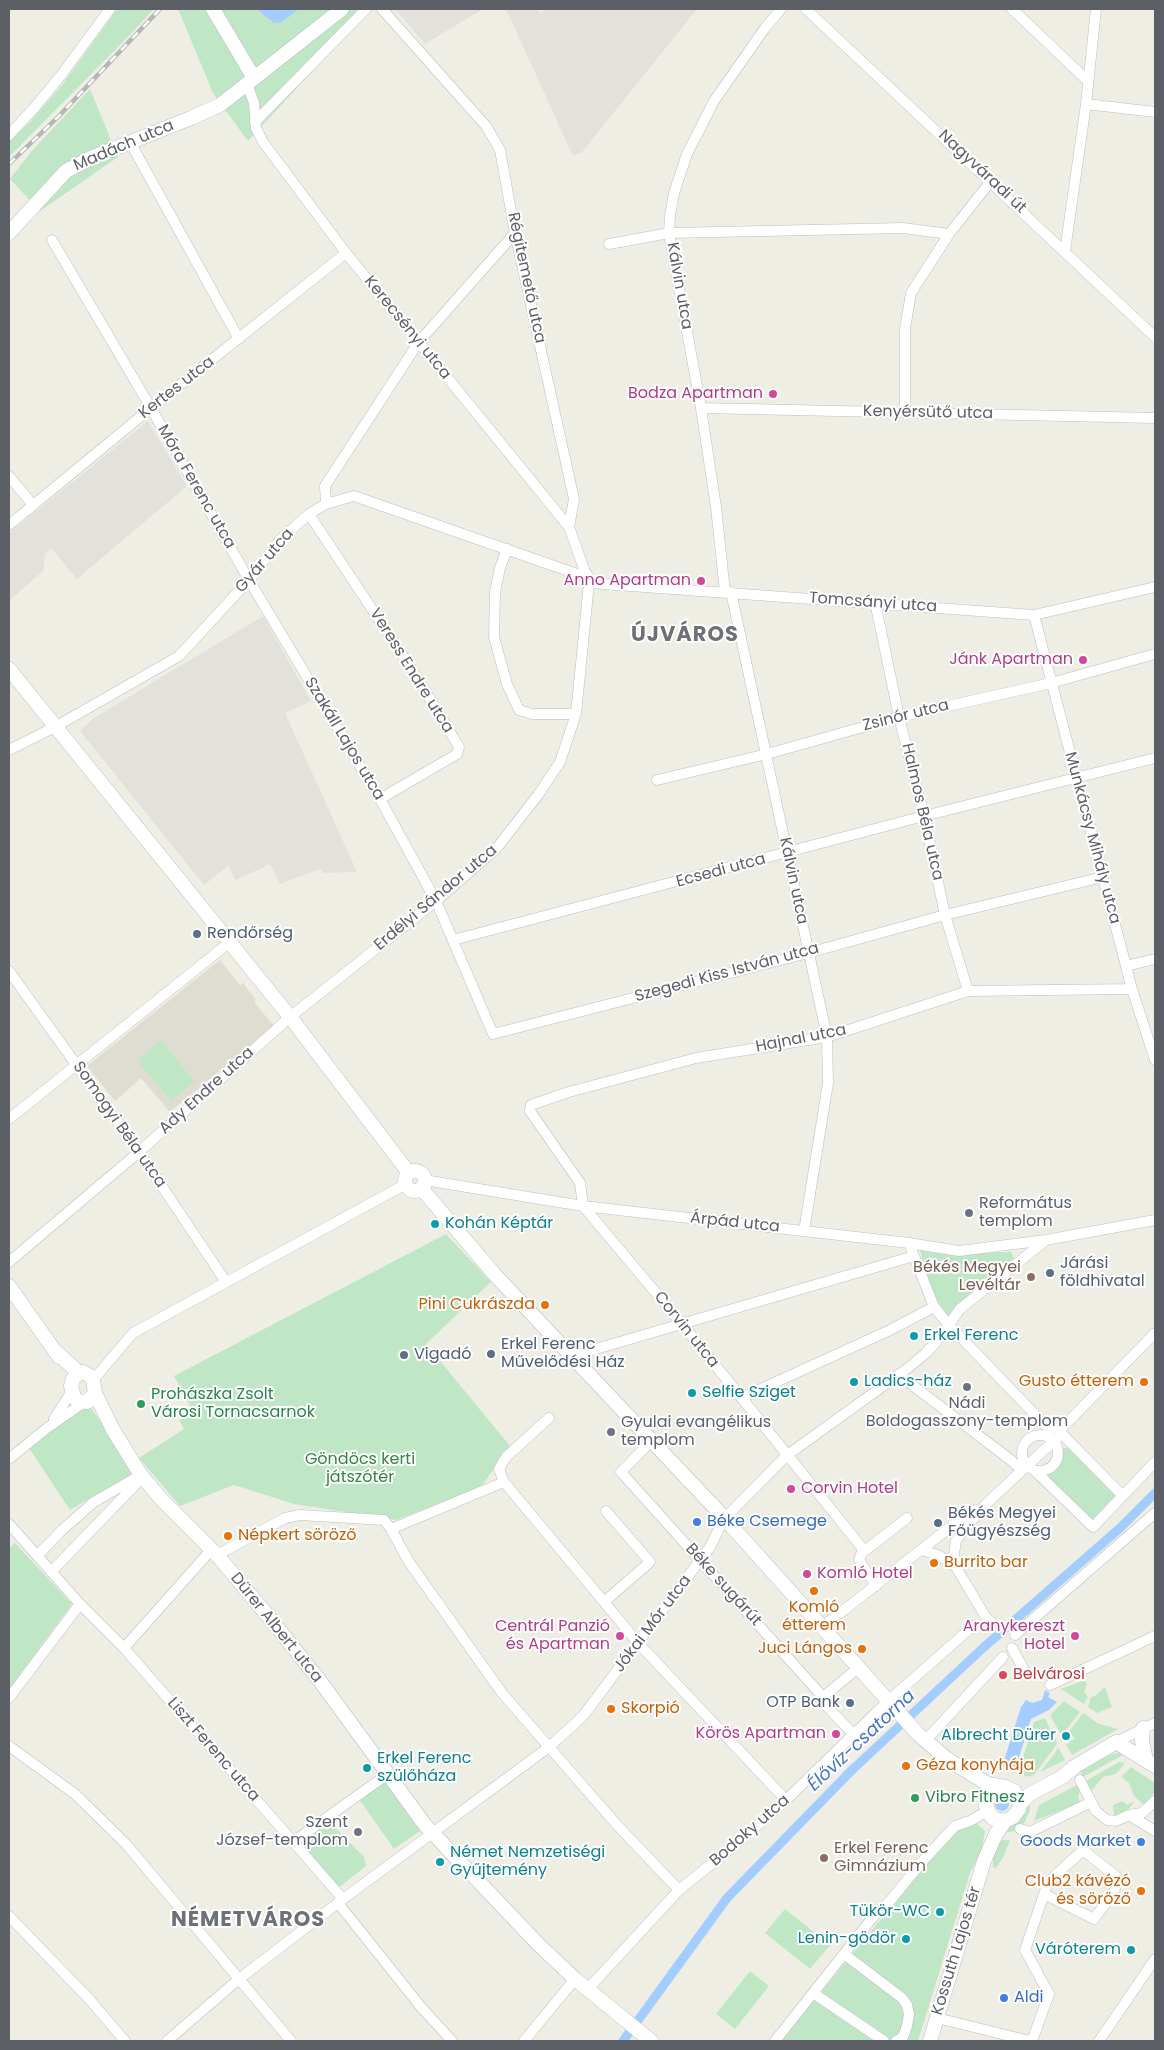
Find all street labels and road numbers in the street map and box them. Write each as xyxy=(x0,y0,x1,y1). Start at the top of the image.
street label: Madách utca xyxy=(71,116,177,176)
street label: Nagyváradi út xyxy=(934,126,1030,218)
street label: Régitemető utca xyxy=(503,211,549,345)
street label: Kálvin utca xyxy=(662,241,696,331)
street label: Kerecsényi utca xyxy=(359,272,455,384)
street label: Kertes utca xyxy=(135,353,219,423)
street label: Kenyérsütő utca xyxy=(863,402,993,424)
street label: Móra Ferenc utca xyxy=(153,422,239,552)
street label: Gyár utca xyxy=(232,525,298,597)
street label: Tomcsányi utca xyxy=(808,589,938,617)
street label: Veress Endre utca xyxy=(365,605,457,737)
street label: Szakáll Lajos utca xyxy=(300,674,388,804)
street label: Zsinór utca xyxy=(861,696,951,736)
street label: Halmos Béla utca xyxy=(897,741,947,883)
street label: Munkácsy Mihály utca xyxy=(1060,750,1124,926)
street label: Kálvin utca xyxy=(774,836,812,926)
street label: Erdélyi Sándor utca xyxy=(371,841,501,955)
street label: Ecsedi utca xyxy=(674,850,768,892)
street label: Szegedi Kiss István utca xyxy=(633,939,821,1007)
street label: Hajnal utca xyxy=(754,1021,848,1057)
street label: Ady Endre utca xyxy=(156,1043,258,1139)
street label: Somogyi Béla utca xyxy=(68,1058,170,1192)
street label: Árpád utca xyxy=(689,1209,781,1237)
street label: Corvin utca xyxy=(649,1288,723,1372)
street label: Béke sugárút xyxy=(681,1540,765,1630)
street label: Dürer Albert utca xyxy=(226,1569,326,1687)
street label: Jókai Mór utca xyxy=(610,1572,696,1676)
street label: Liszt Ferenc utca xyxy=(163,1694,263,1806)
street label: Bodoky utca xyxy=(706,1791,794,1871)
street label: Kossuth Lajos tér xyxy=(928,1884,986,2018)

